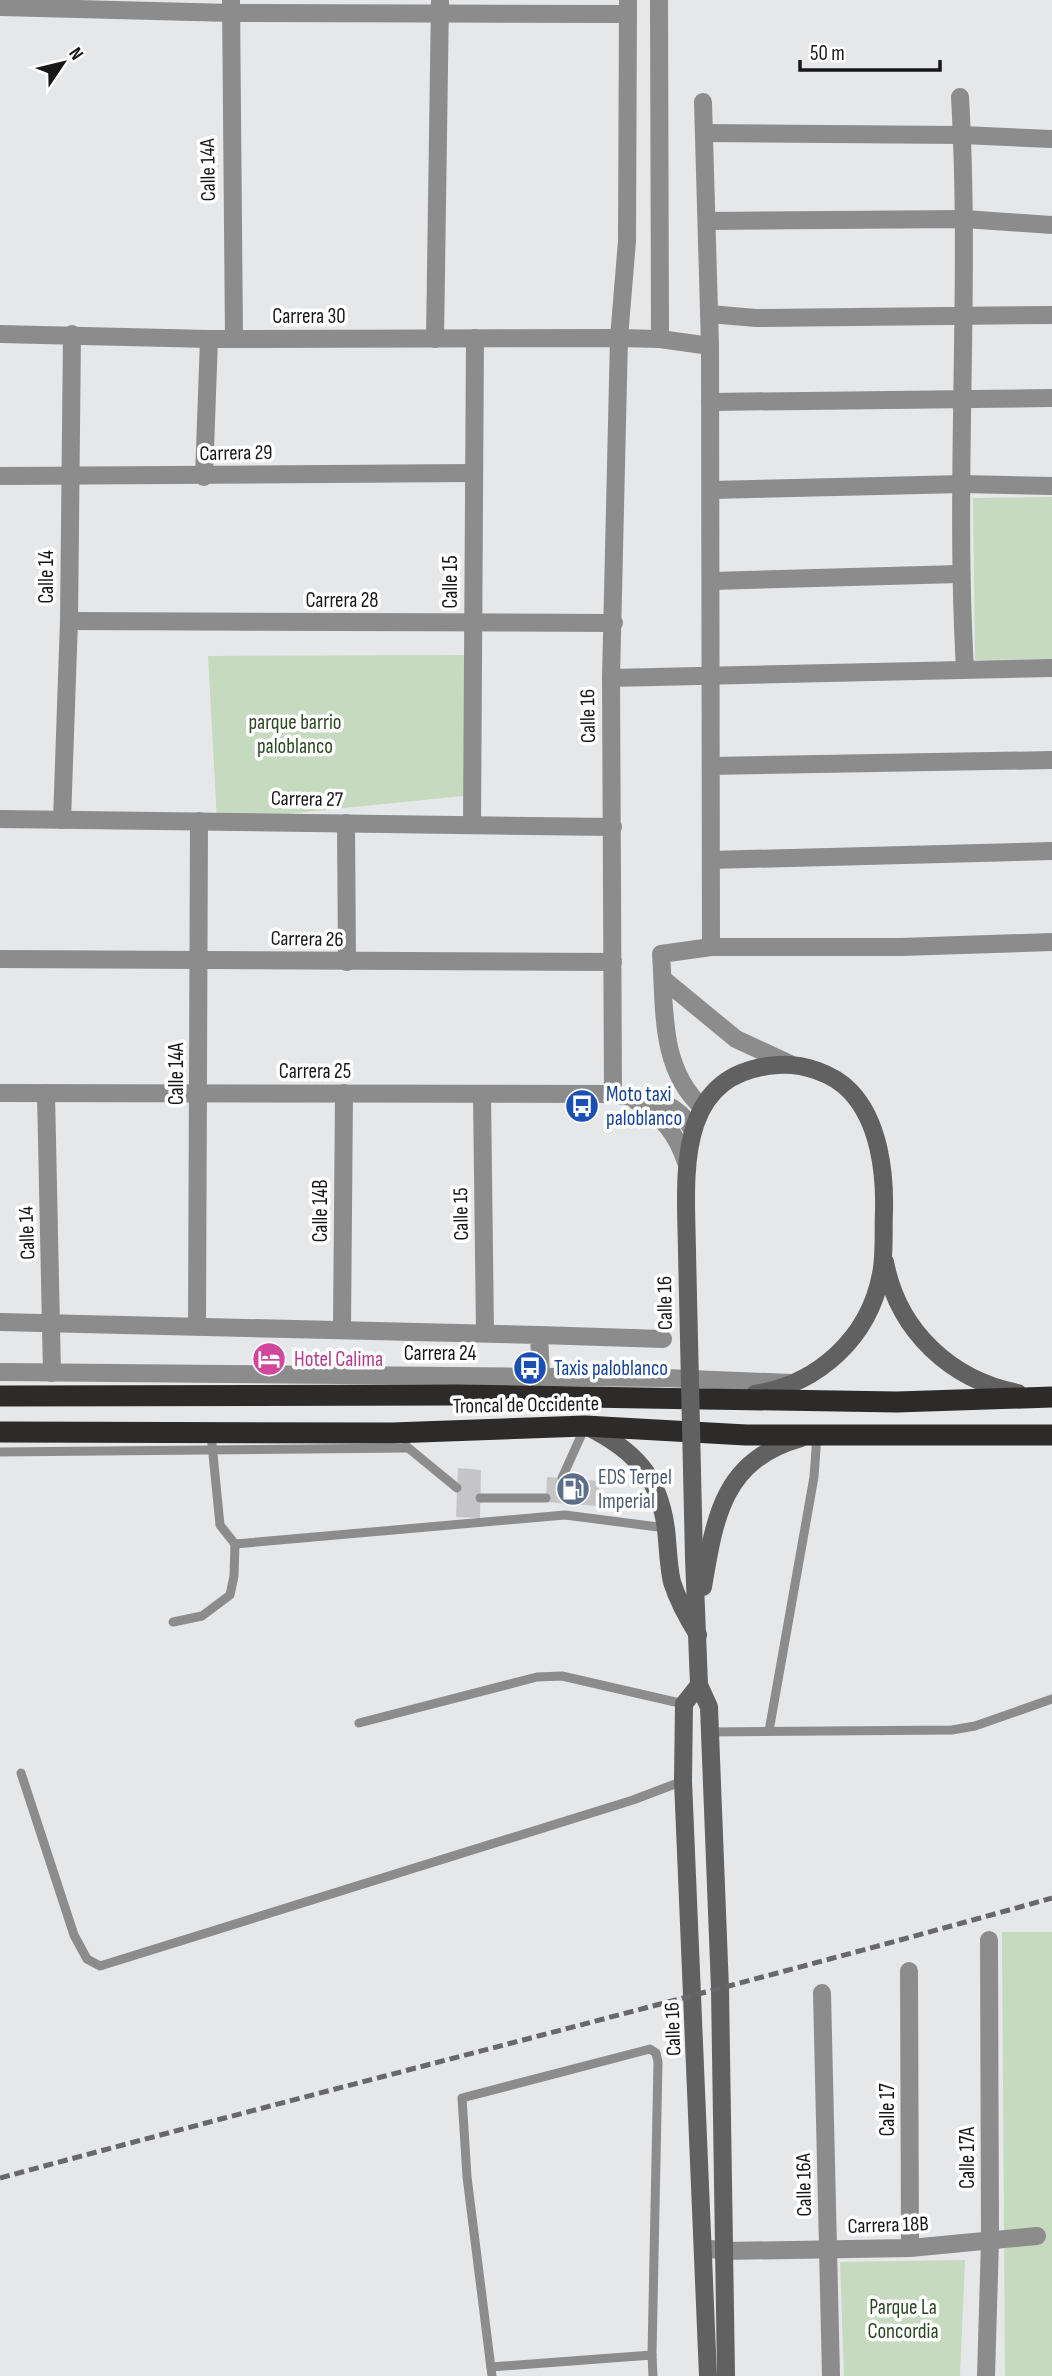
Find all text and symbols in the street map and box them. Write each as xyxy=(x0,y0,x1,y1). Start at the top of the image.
north arrow xyxy=(28,28,98,98)
scale bar xyxy=(800,28,940,72)
text: 50 m xyxy=(810,41,845,66)
text: N xyxy=(63,43,88,65)
street label: Calle 14A xyxy=(195,137,221,202)
street label: Carrera 30 xyxy=(272,304,346,329)
street label: Carrera 29 xyxy=(199,440,273,466)
street label: Calle 14 xyxy=(34,550,59,604)
street label: Calle 15 xyxy=(438,555,463,609)
street label: Carrera 28 xyxy=(305,588,379,613)
street label: Calle 16 xyxy=(575,689,601,743)
park label: parque barrio paloblanco xyxy=(248,710,342,759)
street label: Carrera 27 xyxy=(271,786,344,812)
street label: Carrera 26 xyxy=(270,926,344,952)
street label: Calle 14A xyxy=(164,1042,189,1105)
street label: Carrera 25 xyxy=(279,1059,351,1084)
place label: Moto taxi paloblanco xyxy=(606,1082,682,1131)
bus stop icon: Moto taxi paloblanco xyxy=(563,1087,601,1125)
street label: Calle 14B xyxy=(308,1180,333,1242)
street label: Calle 15 xyxy=(448,1187,474,1241)
street label: Calle 14 xyxy=(14,1206,40,1260)
street label: Calle 16 xyxy=(652,1276,678,1330)
hotel icon: Hotel Calima xyxy=(250,1340,288,1378)
street label: Carrera 24 xyxy=(404,1341,476,1366)
place label: Hotel Calima xyxy=(294,1347,383,1372)
bus stop icon: Taxis paloblanco xyxy=(511,1349,549,1387)
place label: Taxis paloblanco xyxy=(554,1356,668,1381)
street label: Troncal de Occidente xyxy=(453,1391,599,1419)
place label: EDS Terpel Imperial xyxy=(598,1465,672,1514)
fuel station icon: EDS Terpel Imperial xyxy=(554,1470,592,1508)
street label: Calle 16 xyxy=(660,2002,686,2056)
street label: Calle 17 xyxy=(875,2083,900,2137)
street label: Calle 17A xyxy=(955,2126,980,2189)
street label: Calle 16A xyxy=(791,2152,817,2217)
street label: Carrera 18B xyxy=(847,2211,929,2239)
park label: Parque La Concordia xyxy=(867,2295,939,2344)

